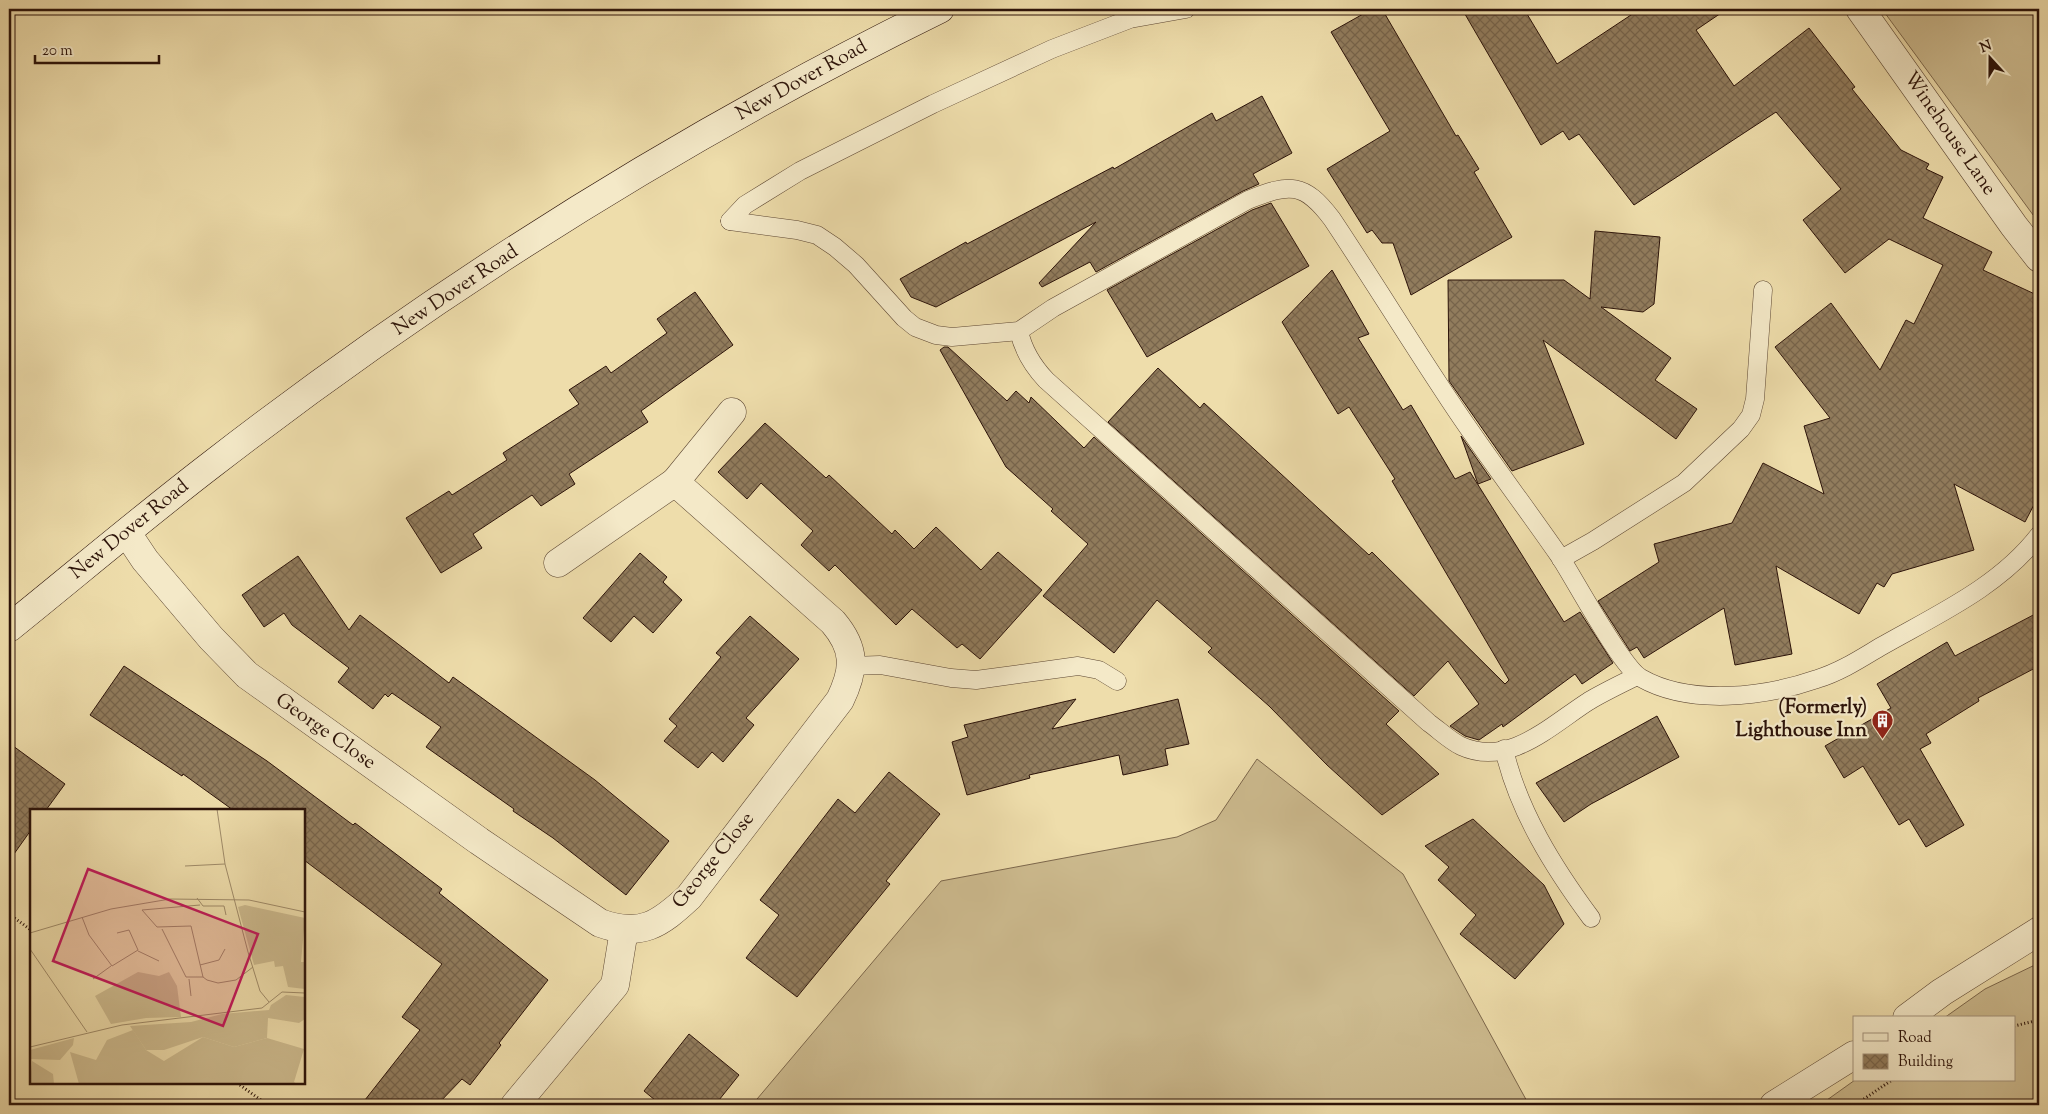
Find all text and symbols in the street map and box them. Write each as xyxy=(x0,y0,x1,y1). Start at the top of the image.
scale bar xyxy=(35,32,159,64)
north arrow xyxy=(1966,32,2016,82)
street label: New Dover Road xyxy=(731,33,873,129)
text: N xyxy=(1977,36,1995,59)
text: 20 m xyxy=(42,41,73,62)
street label: Winehouse Lane xyxy=(1895,66,2003,202)
street label: New Dover Road xyxy=(387,238,525,344)
street label: New Dover Road xyxy=(64,473,196,587)
street label: George Close xyxy=(269,687,381,777)
place label: (Formerly) Lighthouse Inn xyxy=(1736,694,1867,746)
building icon: (Formerly) Lighthouse Inn xyxy=(1871,708,1895,739)
street label: George Close xyxy=(666,806,762,916)
inset map xyxy=(30,809,305,1084)
legend xyxy=(1853,1016,2016,1082)
text: Road xyxy=(1898,1028,1932,1049)
text: Building xyxy=(1898,1052,1953,1073)

